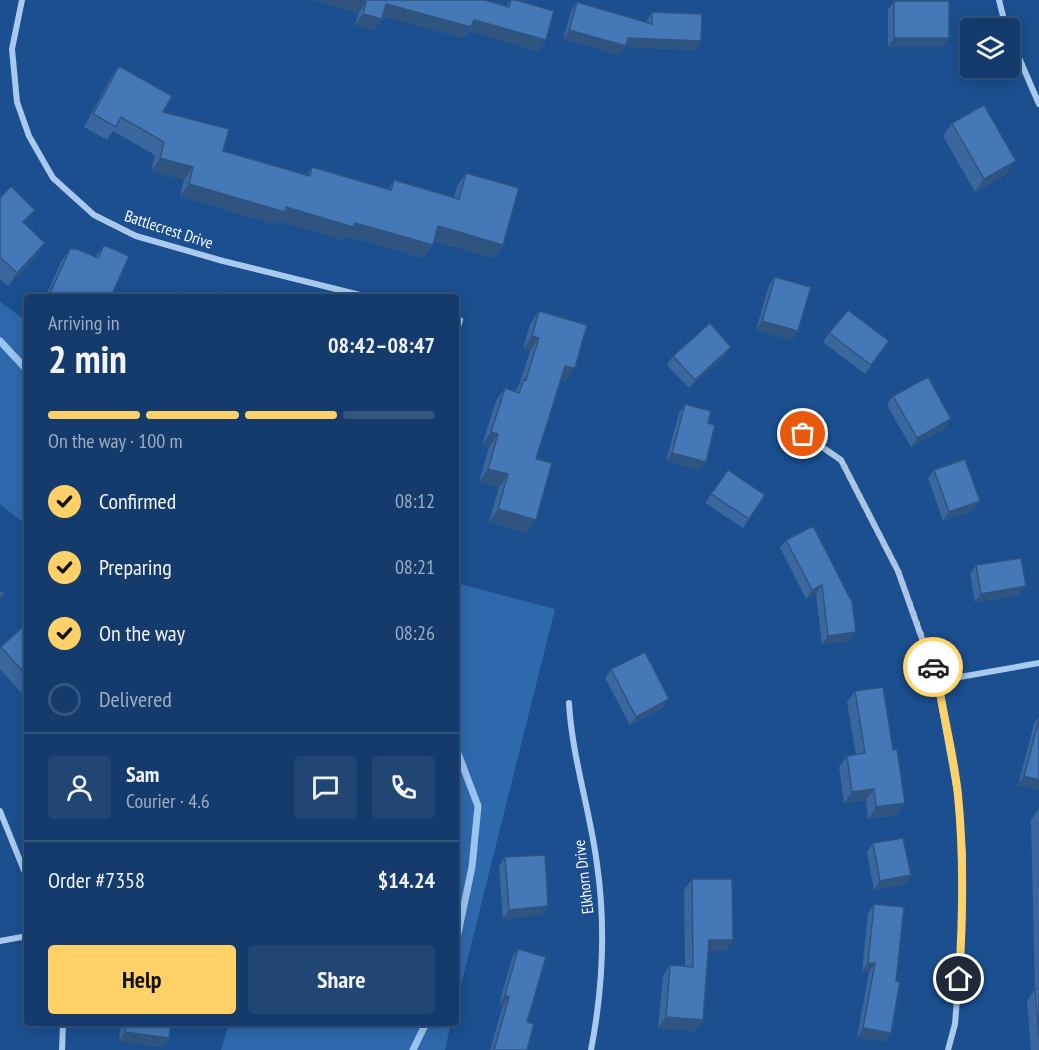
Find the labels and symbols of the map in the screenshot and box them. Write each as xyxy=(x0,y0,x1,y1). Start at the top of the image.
street label: Battlecrest Drive xyxy=(122,205,216,253)
pin xyxy=(777,408,828,459)
courier xyxy=(903,637,963,697)
street label: Elkhorn Drive xyxy=(569,839,597,915)
pin xyxy=(933,953,984,1004)

